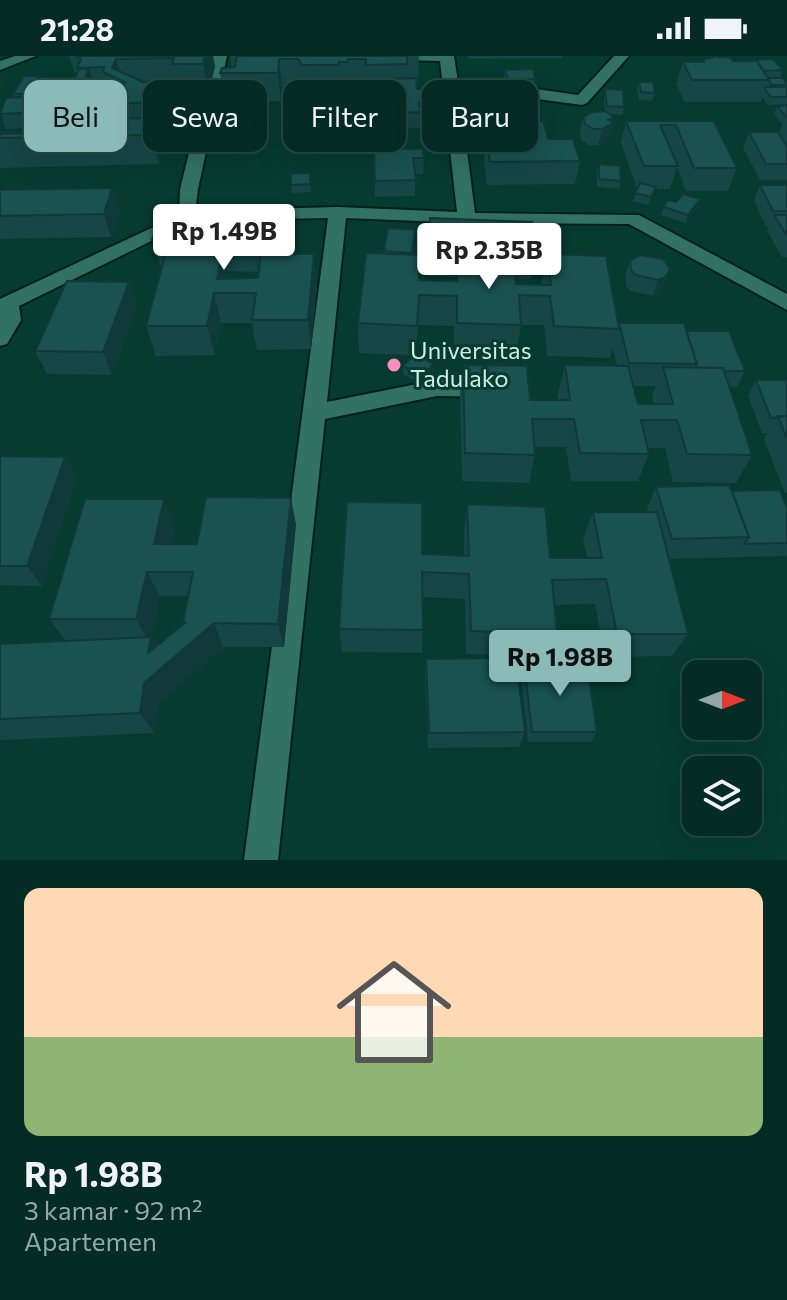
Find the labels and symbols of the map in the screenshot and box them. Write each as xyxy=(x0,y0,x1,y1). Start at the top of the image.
pin: Rp 1.49B xyxy=(141,204,307,272)
pin: Rp 2.35B xyxy=(406,223,572,291)
place label: Universitas Tadulako xyxy=(410,335,532,392)
marker: Universitas Tadulako xyxy=(385,356,403,374)
pin: Rp 1.98B xyxy=(477,630,643,698)
north arrow xyxy=(682,660,762,740)

